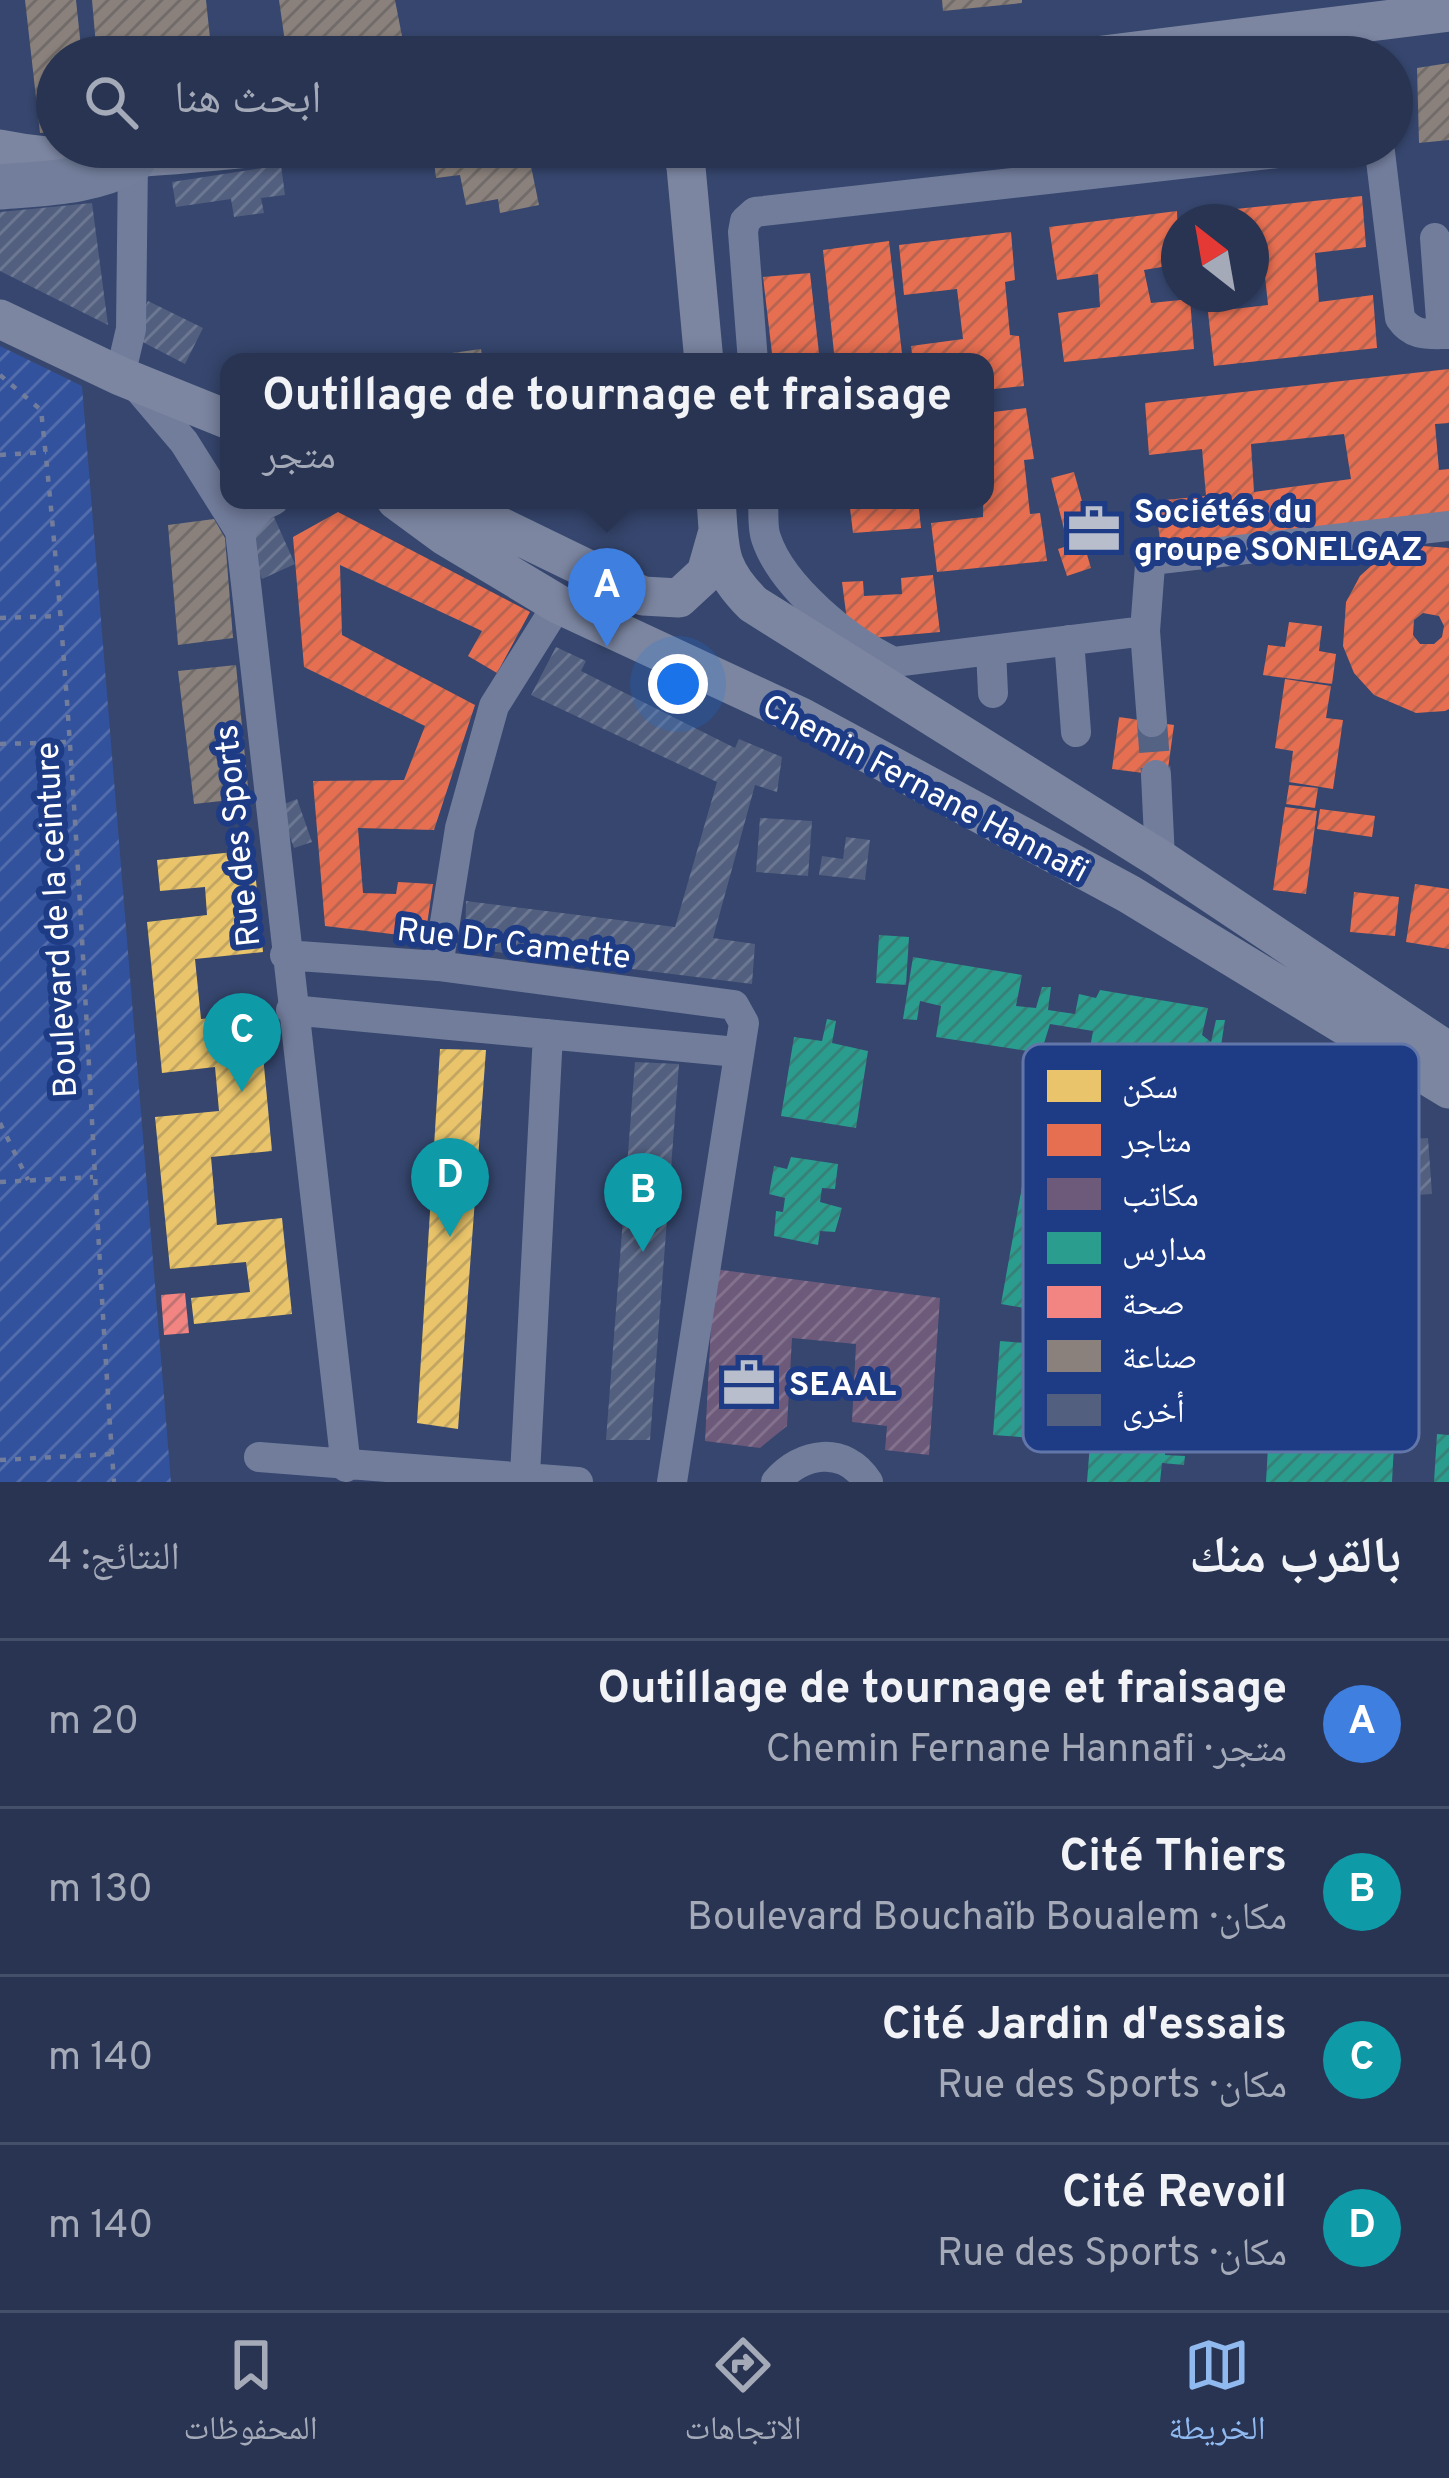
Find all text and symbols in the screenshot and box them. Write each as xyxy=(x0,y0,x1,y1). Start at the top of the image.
search box xyxy=(36,36,1413,168)
icon: search xyxy=(78,69,144,135)
text: ابحث هنا xyxy=(174,72,322,129)
north arrow xyxy=(1161,204,1269,312)
popup xyxy=(220,353,994,509)
text: Outillage de tournage et fraisage xyxy=(262,369,952,426)
text: متجر xyxy=(262,434,336,483)
place label: Sociétés du groupe SONELGAZ xyxy=(1134,493,1422,573)
office icon: Sociétés du groupe SONELGAZ xyxy=(1065,500,1123,558)
pin: A xyxy=(568,548,646,647)
your location xyxy=(648,654,708,714)
street label: Chemin Fernane Hannafi xyxy=(754,687,1094,894)
street label: Rue des Sports xyxy=(207,723,273,949)
street label: Boulevard de la ceinture xyxy=(29,741,89,1099)
street label: Rue Dr Camette xyxy=(394,911,633,981)
pin: C xyxy=(203,993,281,1092)
legend xyxy=(1023,1044,1419,1452)
text: سكن xyxy=(1122,1069,1178,1111)
text: متاجر xyxy=(1121,1123,1192,1165)
pin: D xyxy=(411,1138,489,1237)
pin: B xyxy=(604,1153,682,1252)
text: مكاتب xyxy=(1122,1177,1199,1219)
text: مدارس xyxy=(1122,1231,1207,1273)
text: صحة xyxy=(1122,1285,1185,1327)
text: صناعة xyxy=(1122,1339,1198,1381)
office icon: SEAAL xyxy=(720,1354,778,1412)
place label: SEAAL xyxy=(789,1366,897,1408)
text: أخرى xyxy=(1122,1391,1185,1435)
text: بالقرب منك xyxy=(1189,1527,1401,1592)
text: النتائج: 4 xyxy=(48,1535,180,1584)
text: Outillage de tournage et fraisage xyxy=(597,1662,1287,1719)
text: 20 m xyxy=(48,1699,139,1748)
text: A xyxy=(1348,1699,1376,1748)
text: متجر · Chemin Fernane Hannafi xyxy=(766,1727,1287,1776)
text: Cité Thiers xyxy=(1060,1830,1287,1887)
text: 130 m xyxy=(48,1867,153,1916)
text: B xyxy=(1349,1867,1375,1916)
text: مكان · Boulevard Bouchaïb Boualem xyxy=(687,1895,1287,1944)
text: Cité Jardin d'essais xyxy=(882,1998,1287,2055)
text: 140 m xyxy=(48,2035,153,2084)
text: C xyxy=(1350,2035,1374,2084)
text: مكان · Rue des Sports xyxy=(937,2063,1287,2112)
text: Cité Revoil xyxy=(1062,2166,1287,2223)
text: 140 m xyxy=(48,2203,153,2252)
text: D xyxy=(1348,2203,1376,2252)
text: مكان · Rue des Sports xyxy=(937,2231,1287,2280)
tab: المحفوظات xyxy=(183,2332,318,2460)
tab: الاتجاهات xyxy=(684,2332,802,2460)
tab: الخريطة xyxy=(1168,2332,1266,2460)

